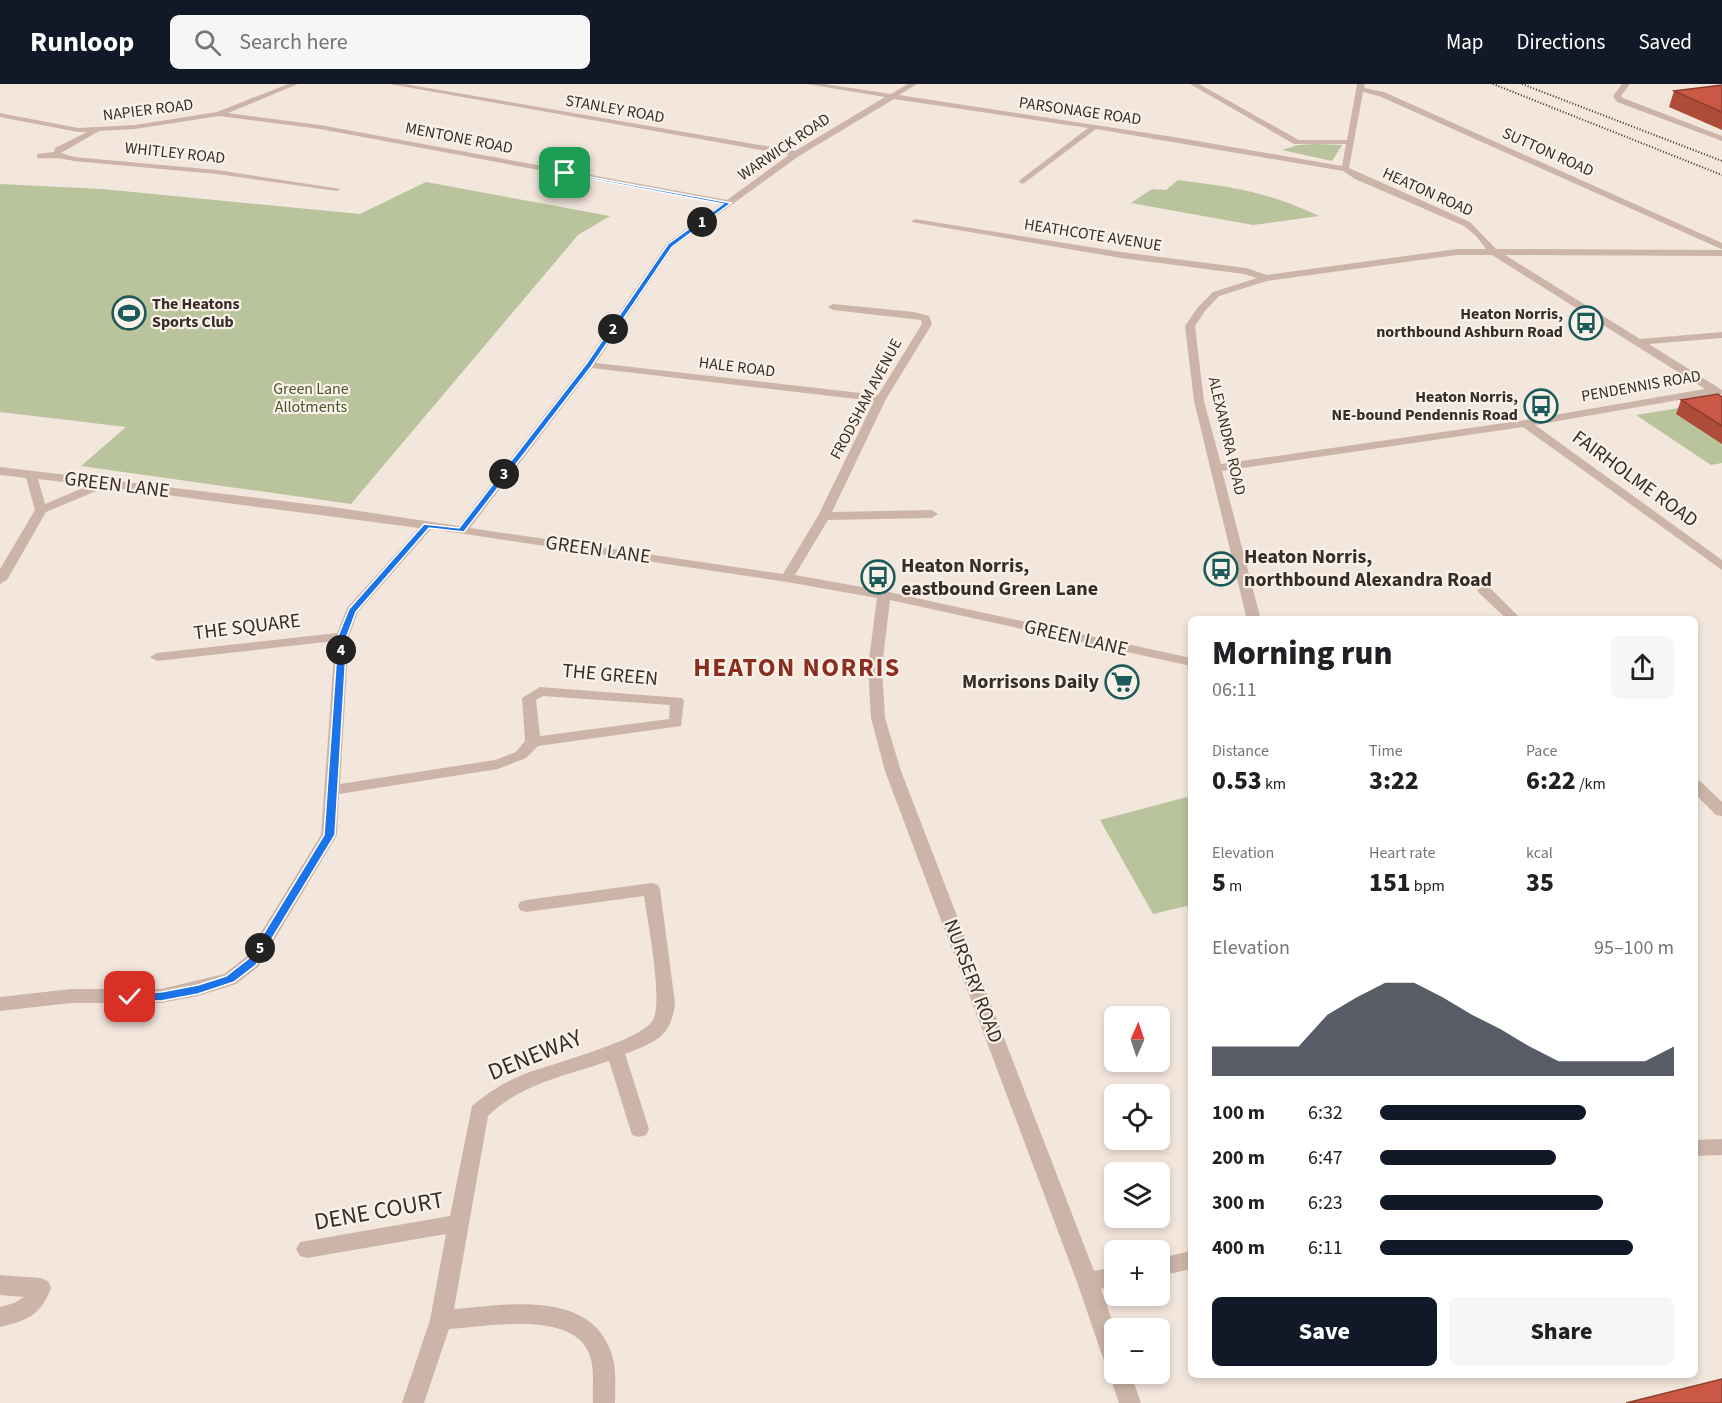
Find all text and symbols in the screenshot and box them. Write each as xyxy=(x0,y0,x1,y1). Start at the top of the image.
search box xyxy=(170,15,590,69)
text: Runloop xyxy=(30,22,134,62)
icon: search xyxy=(191,26,224,59)
text: Search here xyxy=(239,26,348,58)
text: Map xyxy=(1446,27,1484,57)
text: Directions xyxy=(1517,27,1605,57)
text: Saved xyxy=(1638,27,1692,57)
street label: STANLEY ROAD xyxy=(564,89,666,129)
street label: PARSONAGE ROAD xyxy=(1017,92,1143,131)
street label: NAPIER ROAD xyxy=(101,94,195,126)
street label: WARWICK ROAD xyxy=(734,108,835,186)
street label: MENTONE ROAD xyxy=(403,117,515,159)
street label: SUTTON ROAD xyxy=(1499,122,1597,182)
street label: WHITLEY ROAD xyxy=(124,137,226,169)
pin xyxy=(539,147,590,198)
icon: arrive xyxy=(548,156,581,189)
street label: HEATON ROAD xyxy=(1379,162,1477,222)
pin: 1 xyxy=(687,207,717,237)
text: 1 xyxy=(698,211,706,233)
street label: HEATHCOTE AVENUE xyxy=(1023,213,1163,257)
place label: The Heatons Sports Club xyxy=(152,293,240,333)
sports icon: The Heatons Sports Club xyxy=(111,295,147,331)
place label: Heaton Norris, northbound Ashburn Road xyxy=(1376,303,1563,343)
bus stop icon: Heaton Norris, northbound Ashburn Road xyxy=(1568,305,1604,341)
pin: 2 xyxy=(598,314,628,344)
text: 2 xyxy=(609,318,617,340)
street label: FRODSHAM AVENUE xyxy=(825,335,907,463)
street label: HALE ROAD xyxy=(698,351,777,383)
street label: PENDENNIS ROAD xyxy=(1580,365,1703,407)
street label: ALEXANDRA ROAD xyxy=(1203,375,1251,498)
park label: Green Lane Allotments xyxy=(273,378,349,418)
place label: Heaton Norris, NE-bound Pendennis Road xyxy=(1332,386,1518,426)
bus stop icon: Heaton Norris, NE-bound Pendennis Road xyxy=(1523,388,1559,424)
street label: FAIRHOLME ROAD xyxy=(1566,424,1704,534)
pin: 3 xyxy=(489,459,519,489)
text: 3 xyxy=(500,463,508,485)
street label: GREEN LANE xyxy=(63,465,171,505)
street label: GREEN LANE xyxy=(544,529,652,571)
place label: Heaton Norris, northbound Alexandra Road xyxy=(1244,543,1492,594)
bus stop icon: Heaton Norris, northbound Alexandra Road xyxy=(1203,551,1239,587)
place label: Heaton Norris, eastbound Green Lane xyxy=(901,552,1098,603)
bus stop icon: Heaton Norris, eastbound Green Lane xyxy=(860,559,896,595)
street label: THE SQUARE xyxy=(192,607,302,647)
street label: GREEN LANE xyxy=(1021,612,1131,664)
text: Morning run xyxy=(1212,630,1392,677)
pin: 4 xyxy=(326,635,356,665)
button: share xyxy=(1611,636,1674,699)
text: 4 xyxy=(337,639,345,661)
district label: HEATON NORRIS xyxy=(693,649,901,686)
street label: THE GREEN xyxy=(561,657,659,693)
supermarket icon: Morrisons Daily xyxy=(1104,664,1140,700)
place label: Morrisons Daily xyxy=(962,668,1100,696)
text: 06:11 xyxy=(1212,676,1257,704)
text: Distance xyxy=(1212,740,1269,762)
text: Time xyxy=(1369,740,1403,762)
text: Pace xyxy=(1526,740,1557,762)
text: 0.53 xyxy=(1212,762,1262,799)
text: 3:22 xyxy=(1369,762,1419,799)
text: 6:22 xyxy=(1526,762,1576,799)
text: km xyxy=(1262,773,1286,795)
text: /km xyxy=(1576,773,1606,795)
text: Elevation xyxy=(1212,842,1274,864)
text: Heart rate xyxy=(1369,842,1436,864)
text: kcal xyxy=(1526,842,1553,864)
text: 5 xyxy=(1212,864,1226,901)
text: 151 xyxy=(1369,864,1411,901)
text: 35 xyxy=(1526,864,1554,901)
text: m xyxy=(1226,875,1242,897)
text: bpm xyxy=(1411,875,1445,897)
street label: NURSERY ROAD xyxy=(937,915,1009,1047)
pin: 5 xyxy=(245,933,275,963)
text: Elevation xyxy=(1212,934,1290,962)
text: 95–100 m xyxy=(1594,934,1674,962)
text: 5 xyxy=(256,937,264,959)
pin xyxy=(104,971,155,1022)
icon: check xyxy=(113,980,146,1013)
north arrow xyxy=(1104,1006,1170,1072)
map controls xyxy=(1104,1006,1170,1384)
street label: DENEWAY xyxy=(483,1020,588,1090)
button: locate xyxy=(1104,1084,1170,1150)
text: 100 m xyxy=(1212,1099,1265,1127)
text: 6:32 xyxy=(1308,1099,1343,1127)
text: 200 m xyxy=(1212,1144,1265,1172)
text: 6:47 xyxy=(1308,1144,1343,1172)
button: layers xyxy=(1104,1162,1170,1228)
street label: DENE COURT xyxy=(311,1182,447,1240)
text: 300 m xyxy=(1212,1189,1265,1217)
text: 6:23 xyxy=(1308,1189,1343,1217)
text: 400 m xyxy=(1212,1234,1265,1262)
text: 6:11 xyxy=(1308,1234,1343,1262)
button: + xyxy=(1104,1240,1170,1306)
button: Save xyxy=(1212,1297,1437,1366)
button: Share xyxy=(1449,1297,1674,1366)
button: − xyxy=(1104,1318,1170,1384)

